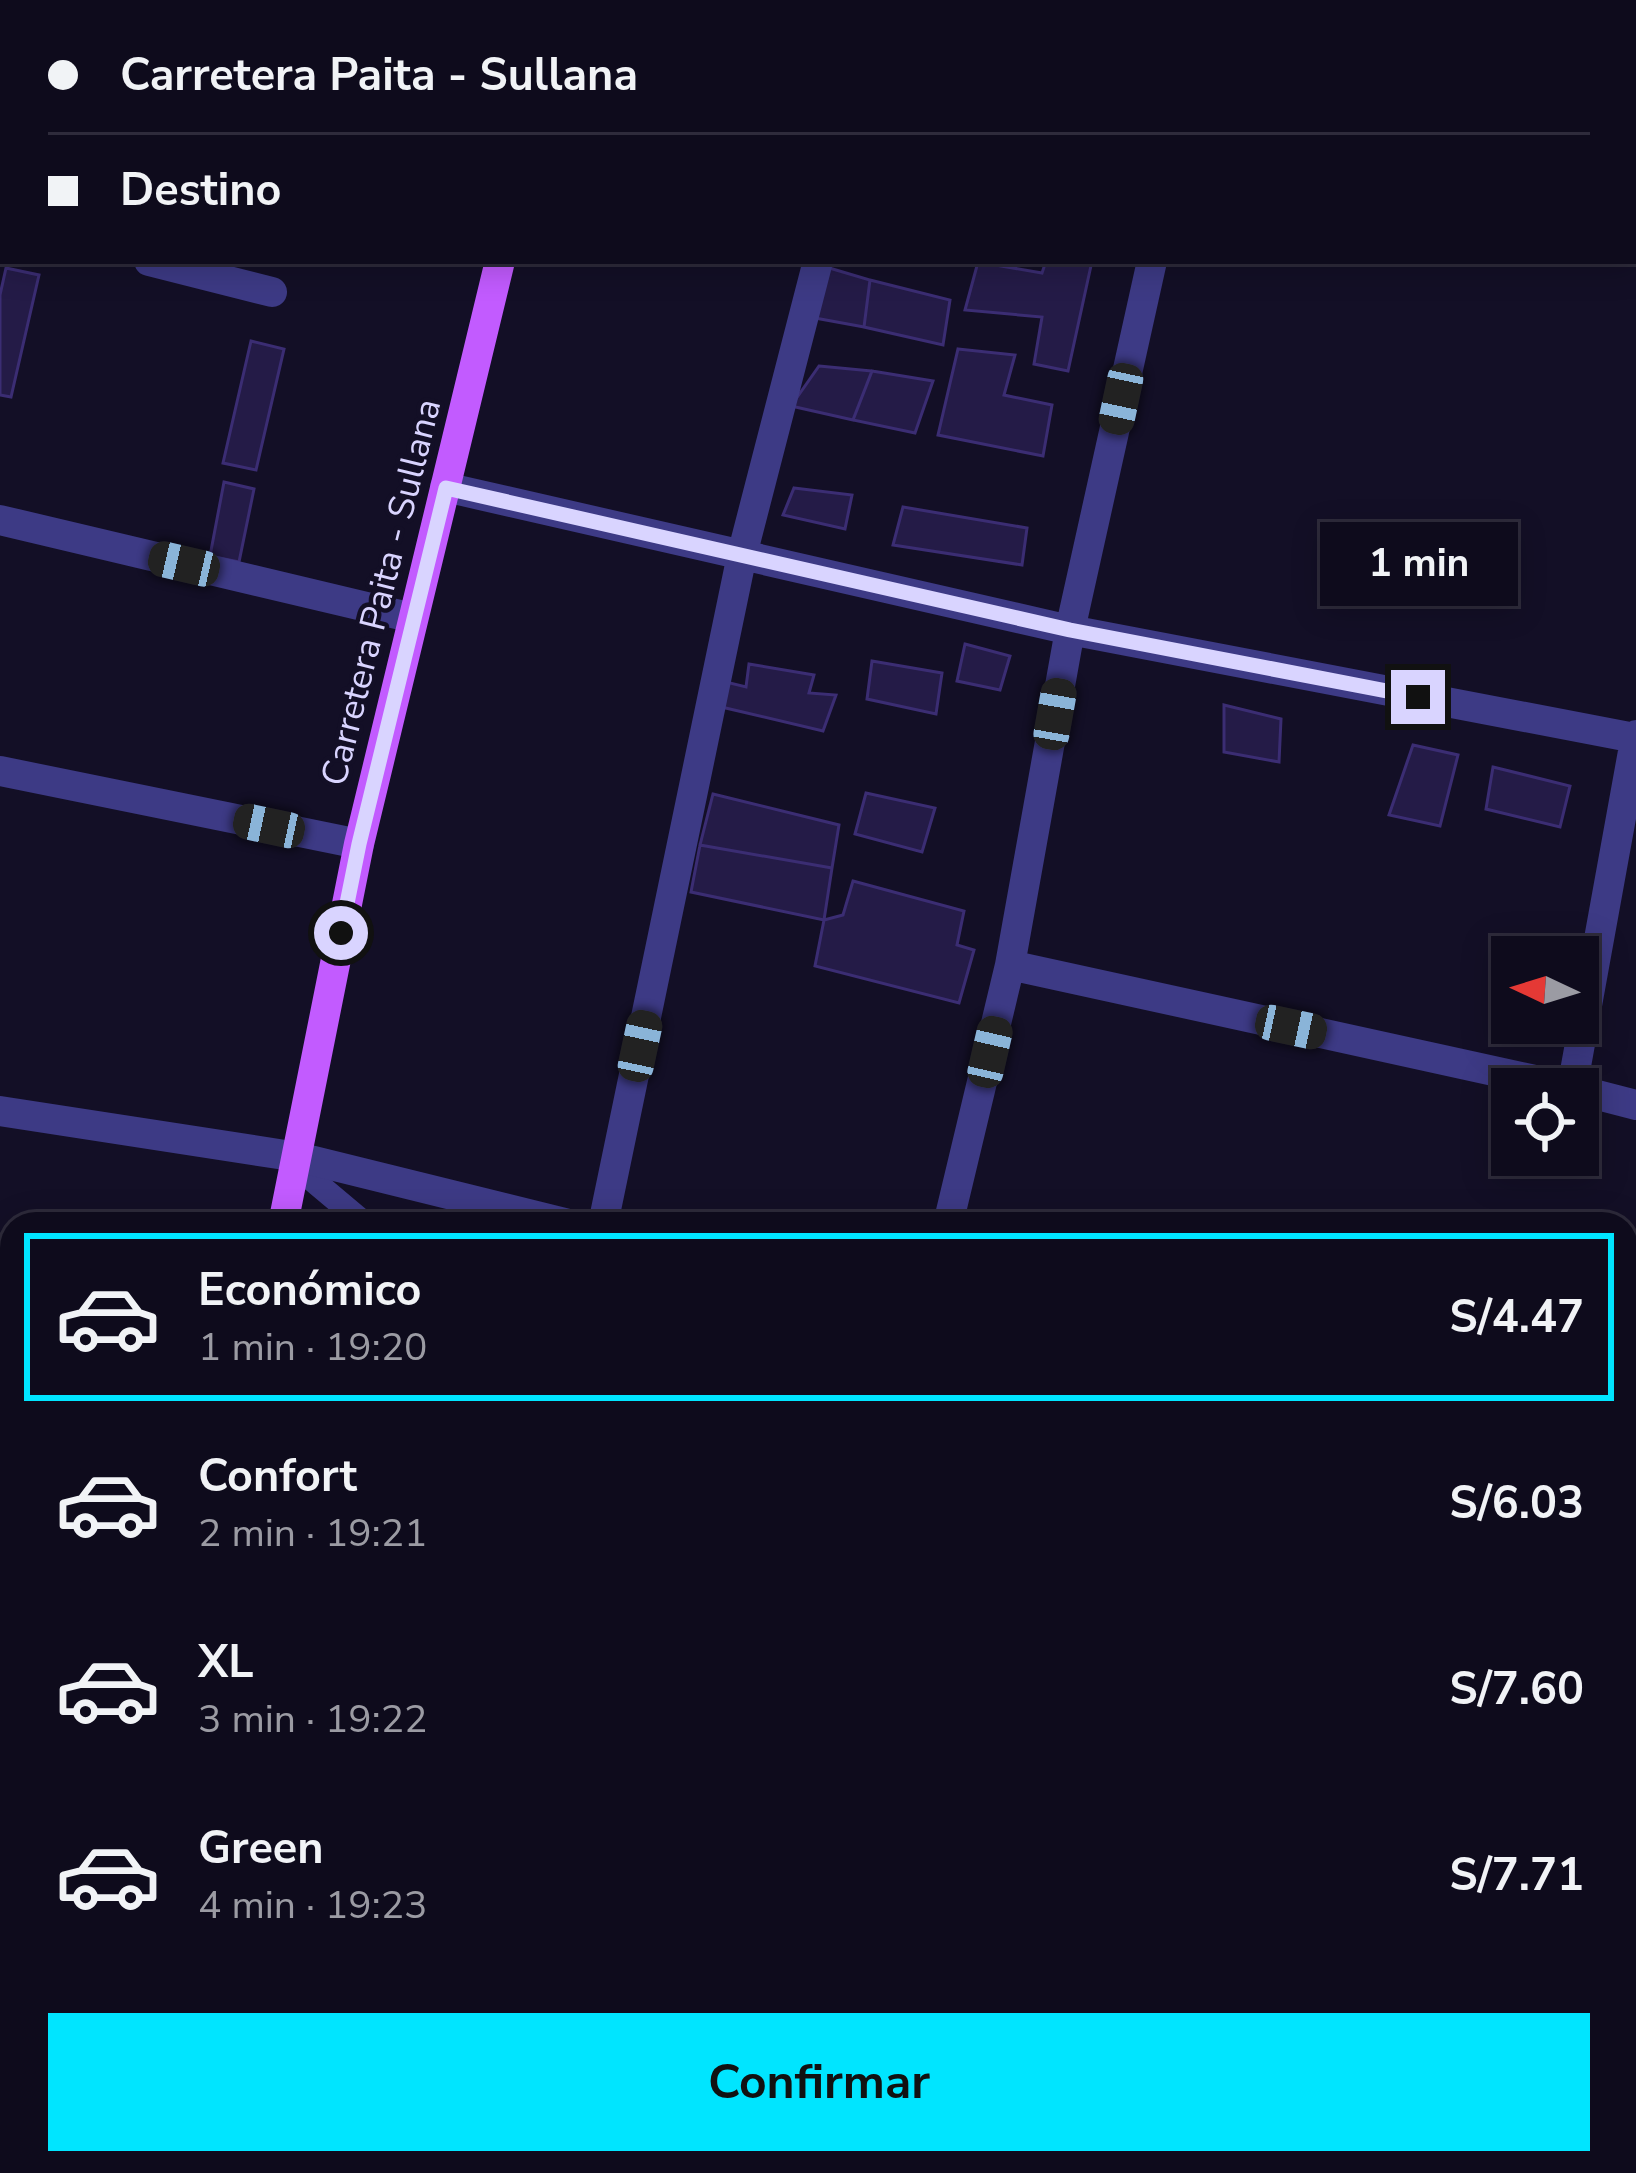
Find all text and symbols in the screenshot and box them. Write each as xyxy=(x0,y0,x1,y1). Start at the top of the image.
text: Carretera Paita - Sullana xyxy=(120,45,638,106)
text: Destino xyxy=(120,160,281,221)
car xyxy=(1096,360,1146,438)
street label: Carretera Paita - Sullana xyxy=(310,394,453,791)
callout: 1 min xyxy=(1319,523,1517,607)
text: 1 min xyxy=(1369,537,1469,590)
car xyxy=(145,538,223,590)
route end xyxy=(1391,670,1445,724)
car xyxy=(1031,675,1079,753)
car xyxy=(230,801,308,851)
route start xyxy=(314,906,368,960)
north arrow xyxy=(1491,936,1599,1044)
map controls xyxy=(1491,936,1599,1176)
car xyxy=(1252,1002,1330,1052)
car xyxy=(615,1007,665,1085)
car xyxy=(964,1013,1016,1091)
button: locate xyxy=(1491,1068,1599,1176)
text: Económico xyxy=(198,1260,421,1321)
icon: car xyxy=(54,1263,162,1371)
text: S/4.47 xyxy=(1449,1287,1584,1348)
text: 1 min · 19:20 xyxy=(198,1321,427,1374)
text: Confort xyxy=(198,1446,357,1507)
icon: car xyxy=(54,1449,162,1557)
text: S/6.03 xyxy=(1449,1473,1584,1534)
text: 2 min · 19:21 xyxy=(198,1507,427,1560)
text: XL xyxy=(198,1632,254,1693)
icon: car xyxy=(54,1635,162,1743)
text: S/7.60 xyxy=(1449,1659,1584,1720)
text: 3 min · 19:22 xyxy=(198,1693,427,1746)
text: Green xyxy=(198,1818,324,1879)
icon: car xyxy=(54,1821,162,1929)
text: S/7.71 xyxy=(1449,1845,1584,1906)
text: 4 min · 19:23 xyxy=(198,1879,427,1932)
button: Confirmar xyxy=(48,2013,1590,2151)

